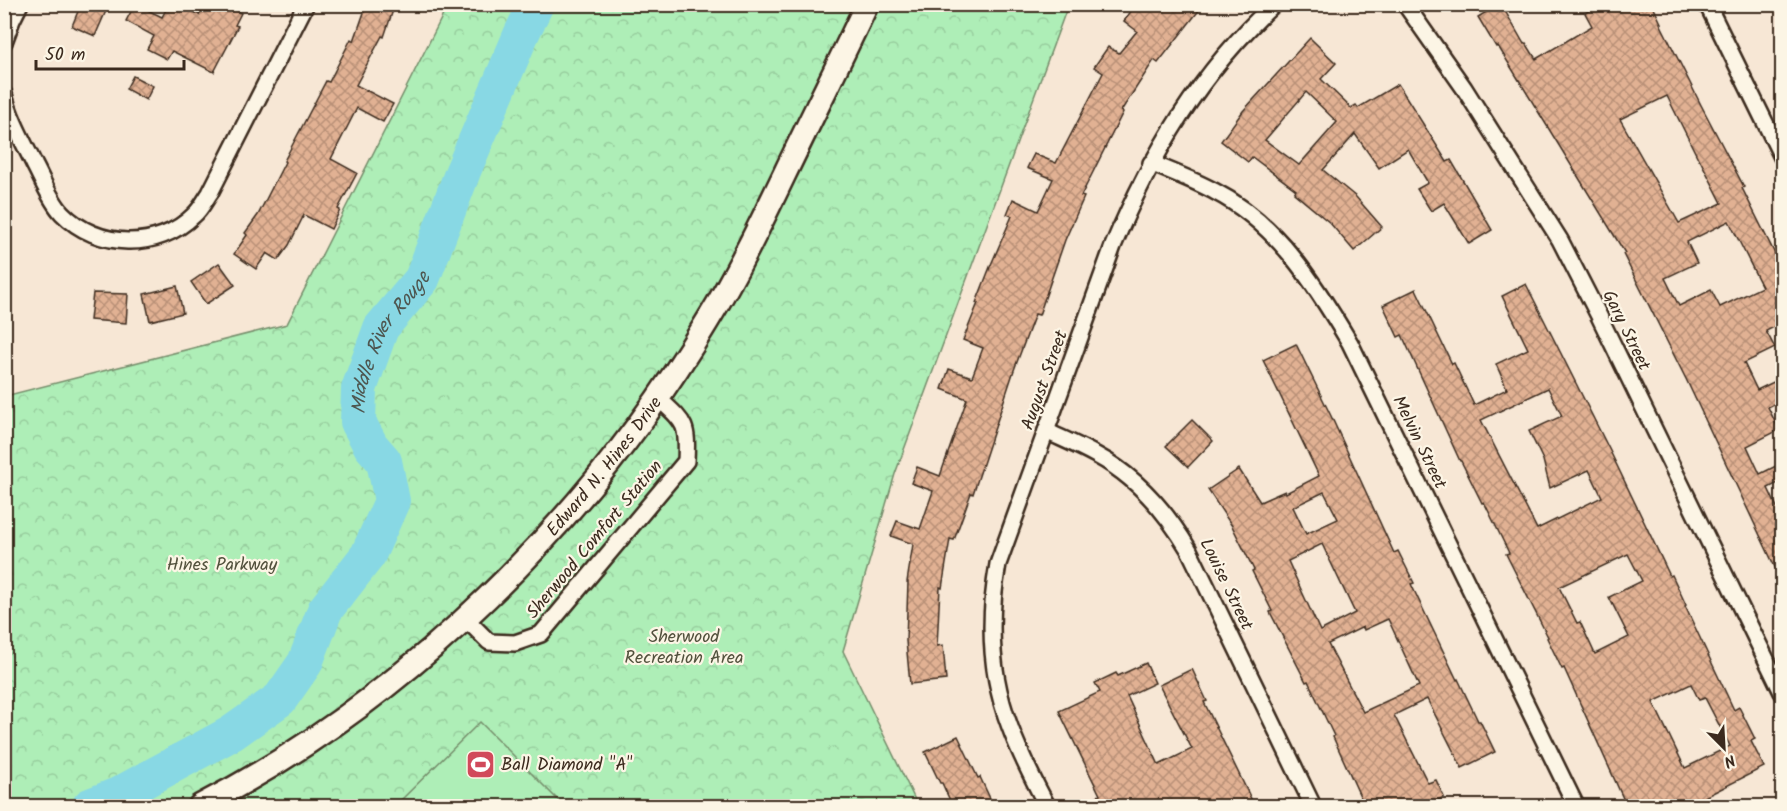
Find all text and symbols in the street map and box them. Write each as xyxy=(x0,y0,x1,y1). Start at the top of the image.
scale bar xyxy=(36,33,184,71)
text: 50 m xyxy=(45,41,85,70)
water label: Middle River Rouge xyxy=(344,266,442,414)
street label: Gary Street xyxy=(1594,285,1658,377)
street label: August Street xyxy=(1014,326,1077,434)
street label: Edward N. Hines Drive xyxy=(540,391,670,544)
street label: Melvin Street xyxy=(1383,391,1454,495)
street label: Sherwood Comfort Station xyxy=(520,454,671,626)
street label: Louise Street xyxy=(1191,534,1261,637)
park label: Hines Parkway xyxy=(167,551,278,580)
park label: Sherwood Recreation Area xyxy=(625,623,743,673)
north arrow xyxy=(1694,718,1754,778)
text: N xyxy=(1720,747,1739,774)
sports icon: Ball Diamond "A" xyxy=(464,748,496,780)
place label: Ball Diamond "A" xyxy=(501,751,632,780)

